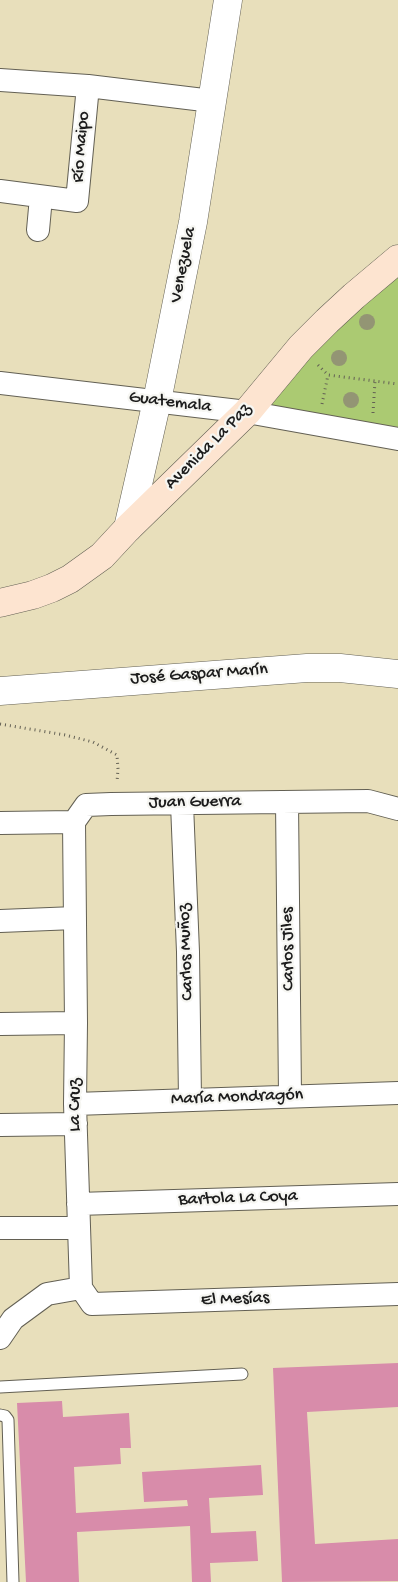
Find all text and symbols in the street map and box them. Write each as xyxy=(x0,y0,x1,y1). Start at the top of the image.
street label: Río Maipo xyxy=(68,110,96,184)
street label: Venezuela xyxy=(166,225,202,305)
street label: Guatemala xyxy=(127,387,213,419)
street label: Avenida La Paz xyxy=(161,399,257,495)
street label: José Gaspar Marín xyxy=(129,659,269,691)
street label: Juan Guerra xyxy=(149,791,241,815)
street label: Carlos Muñoz xyxy=(175,903,199,1001)
street label: Carlos Jiles xyxy=(277,907,301,991)
street label: La Cruz xyxy=(65,1078,87,1132)
street label: María Mondragón xyxy=(170,1085,304,1111)
street label: Bartola La Coya xyxy=(178,1186,298,1212)
street label: El Mesías xyxy=(200,1288,270,1312)

